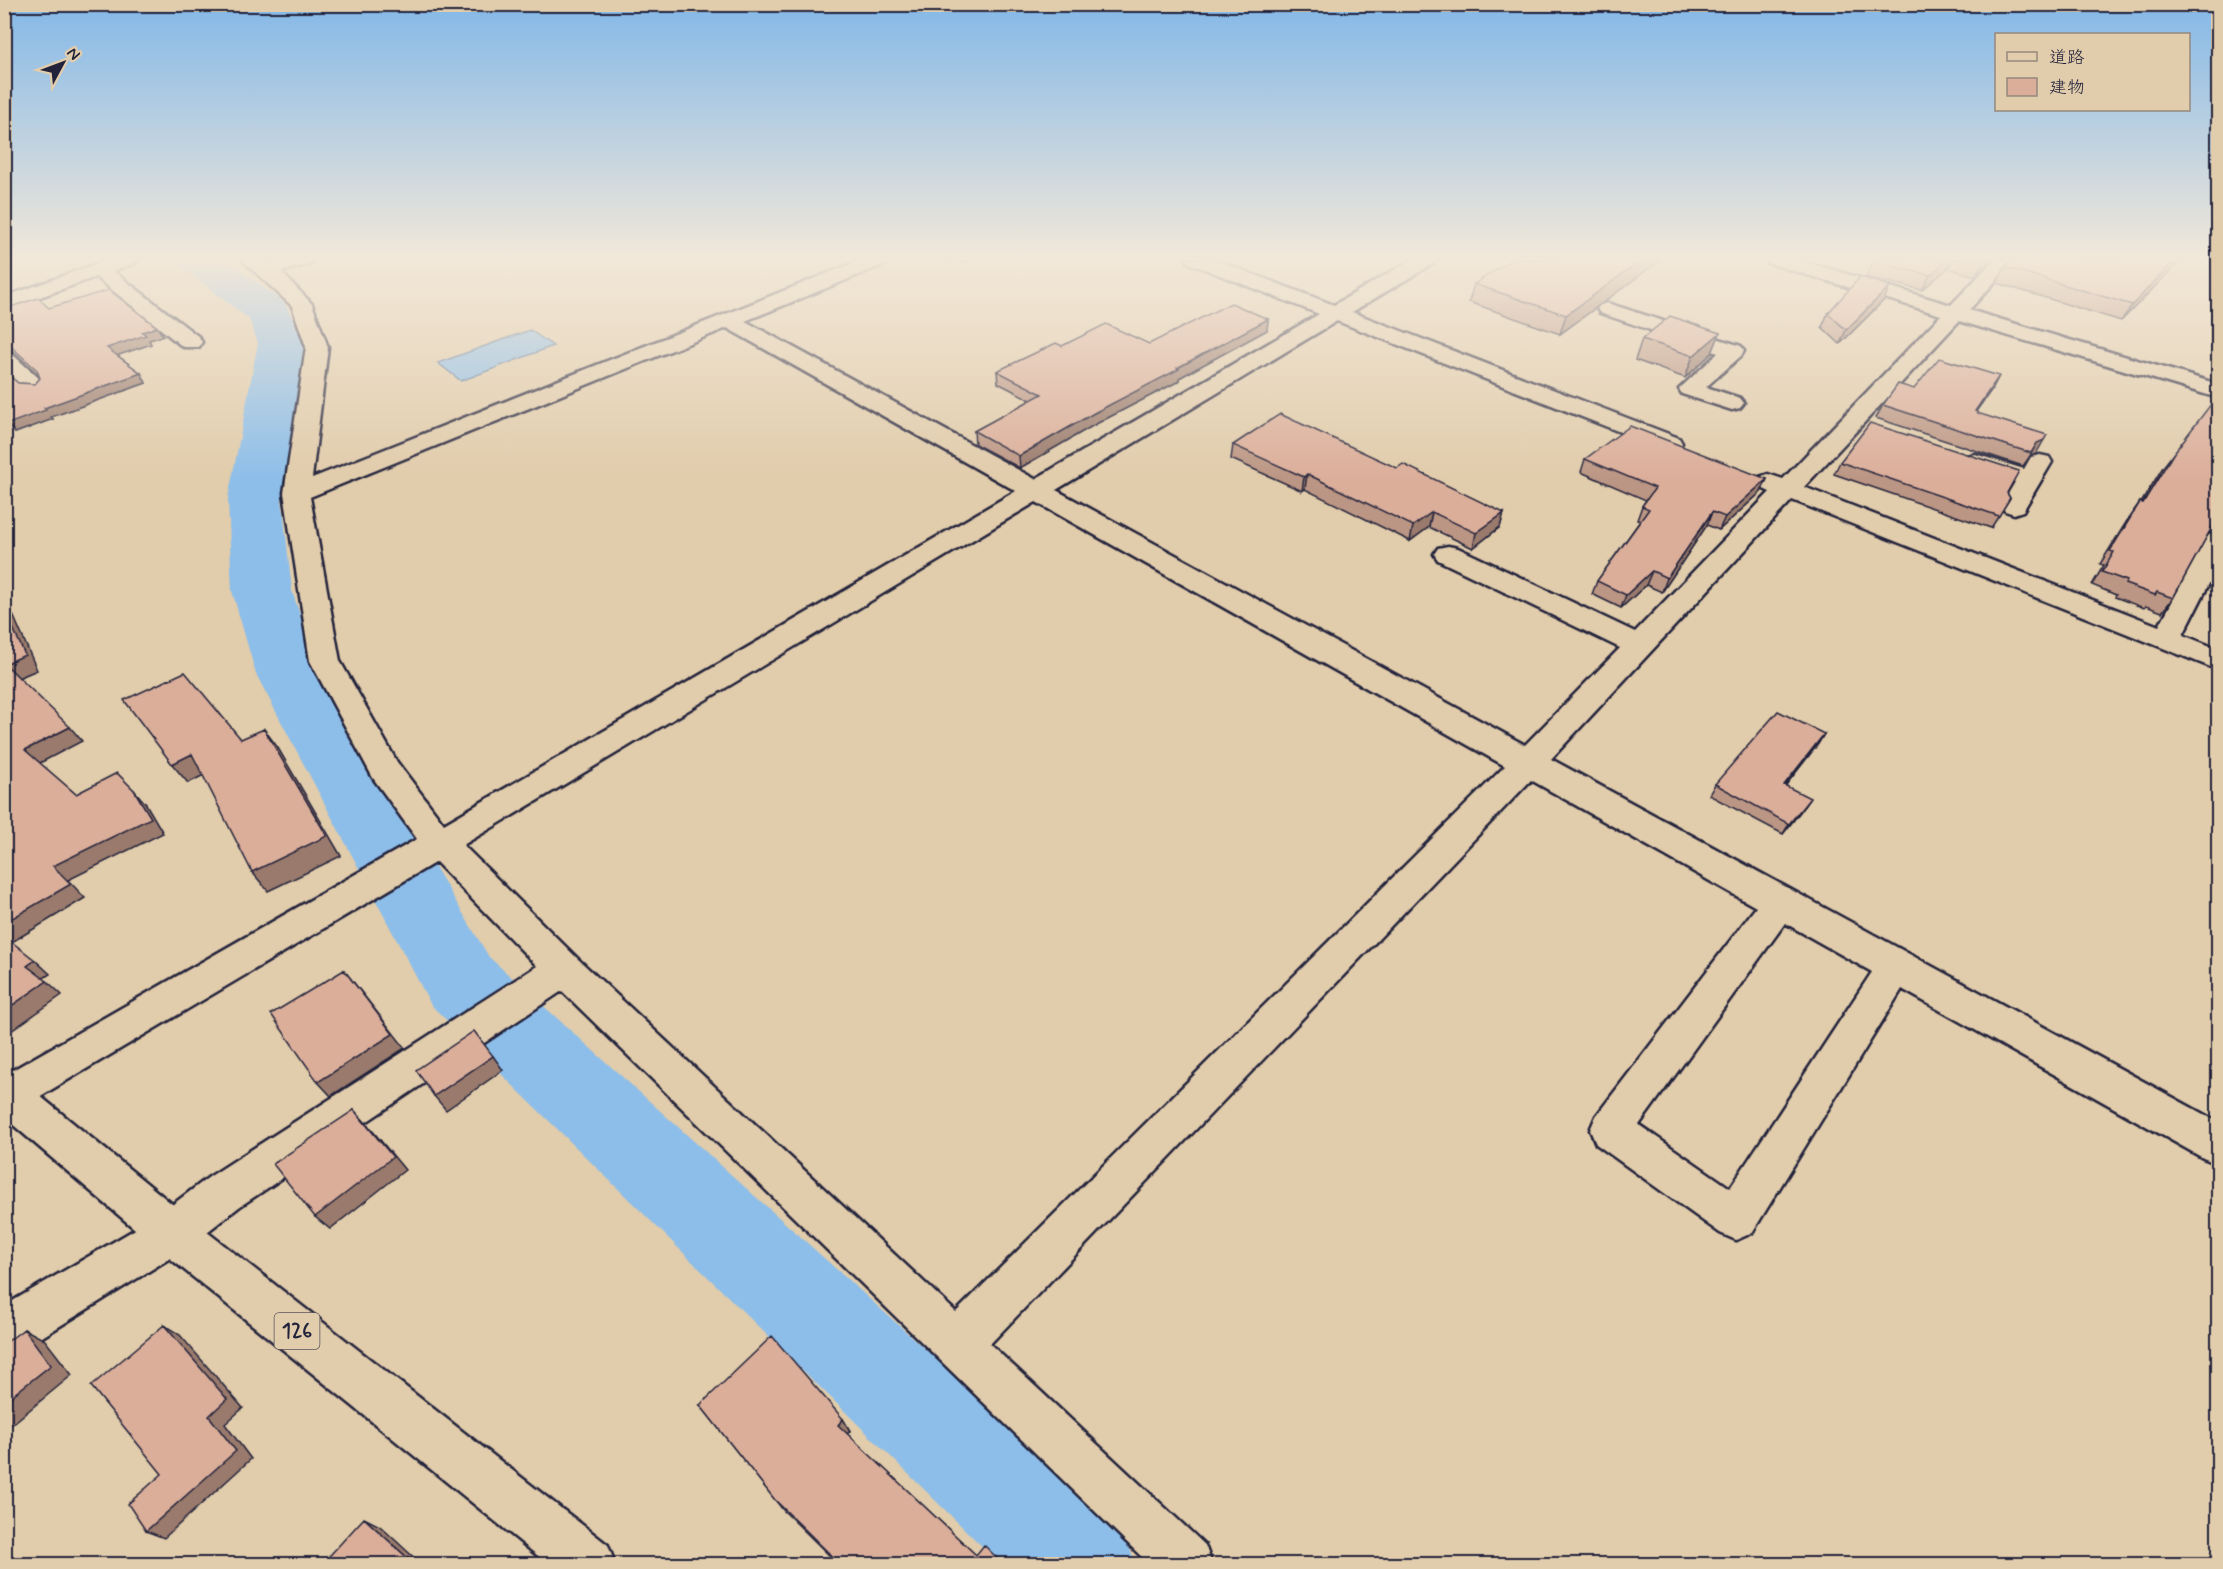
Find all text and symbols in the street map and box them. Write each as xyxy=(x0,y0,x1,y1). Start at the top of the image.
north arrow xyxy=(33,33,93,93)
legend xyxy=(1995,33,2190,111)
text: N xyxy=(62,43,85,65)
text: 道路 xyxy=(2049,46,2085,70)
text: 建物 xyxy=(2049,76,2085,100)
road number: 126 xyxy=(274,1313,320,1349)

